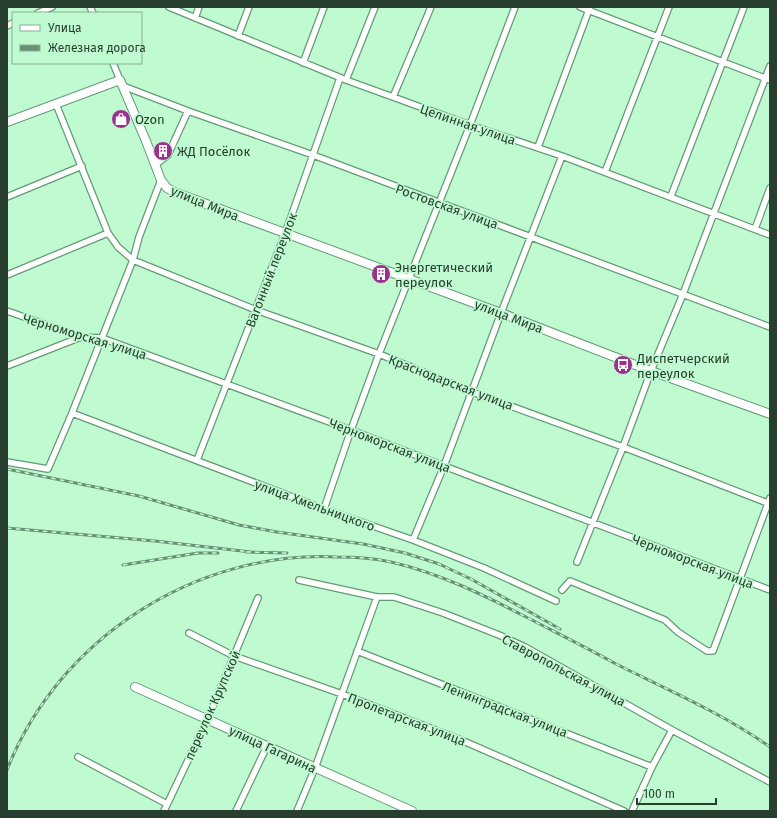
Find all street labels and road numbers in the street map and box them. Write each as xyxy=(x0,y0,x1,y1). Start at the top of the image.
street label: Целинная улица xyxy=(418,101,518,148)
street label: Ростовская улица xyxy=(393,181,500,232)
street label: улица Мира xyxy=(169,183,241,224)
street label: Вагонный переулок xyxy=(243,210,300,330)
street label: улица Мира xyxy=(472,297,545,336)
street label: Черноморская улица xyxy=(21,310,149,362)
street label: Краснодарская улица xyxy=(386,352,515,413)
street label: Черноморская улица xyxy=(327,415,453,476)
street label: улица Хмельницкого xyxy=(253,477,377,534)
street label: Черноморская улица xyxy=(630,531,756,592)
street label: Ставропольская улица xyxy=(499,631,628,709)
street label: переулок Крупской xyxy=(181,648,243,762)
street label: Ленинградская улица xyxy=(440,679,570,740)
street label: Пролетарская улица xyxy=(346,690,468,749)
street label: улица Гагарина xyxy=(227,723,319,776)

